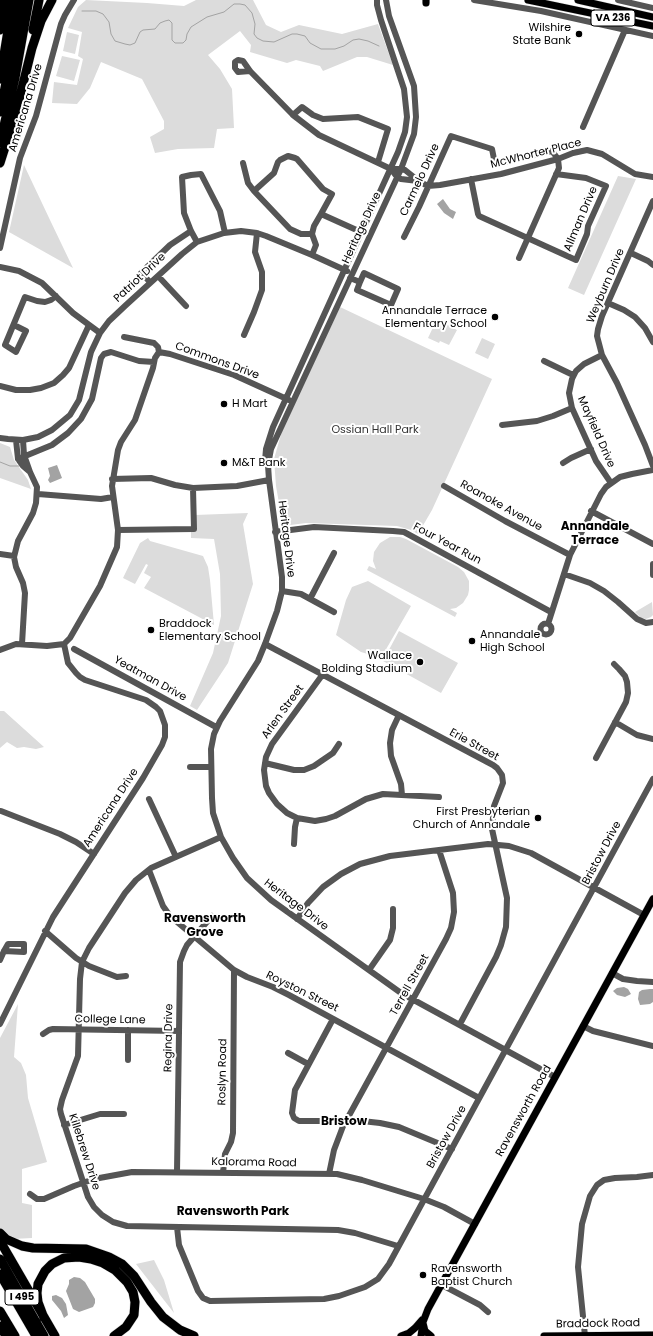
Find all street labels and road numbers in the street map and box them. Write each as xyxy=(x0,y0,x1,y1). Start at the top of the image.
road number: VA 236 xyxy=(591,10,635,26)
street label: Americana Drive xyxy=(6,62,46,154)
street label: McWhorter Place xyxy=(489,136,583,172)
street label: Carmelo Drive xyxy=(397,142,443,218)
street label: Allman Drive xyxy=(561,185,601,253)
street label: Heritage Drive xyxy=(340,190,384,266)
street label: Weyburn Drive xyxy=(584,247,628,325)
street label: Patriot Drive xyxy=(111,251,169,305)
street label: Commons Drive xyxy=(173,340,261,382)
street label: Mayfield Drive xyxy=(574,394,618,470)
street label: Roanoke Avenue xyxy=(458,478,544,534)
street label: Heritage Drive xyxy=(275,500,297,578)
street label: Four Year Run xyxy=(411,521,483,567)
street label: Yeatman Drive xyxy=(111,654,189,704)
street label: Arlen Street xyxy=(259,683,307,741)
street label: Erie Street xyxy=(447,726,501,764)
street label: Americana Drive xyxy=(81,766,141,850)
street label: Bristow Drive xyxy=(580,819,624,887)
street label: Heritage Drive xyxy=(261,876,331,934)
street label: Terrell Street xyxy=(388,952,432,1018)
street label: Royston Street xyxy=(264,969,340,1015)
street label: Regina Drive xyxy=(162,1004,176,1072)
street label: College Lane xyxy=(74,1013,146,1027)
street label: Roslyn Road xyxy=(216,1038,230,1106)
street label: Ravensworth Road xyxy=(493,1063,555,1159)
street label: Bristow Drive xyxy=(424,1103,470,1171)
street label: Killebrew Drive xyxy=(65,1112,103,1192)
street label: Kalorama Road xyxy=(211,1156,297,1170)
road number: I 495 xyxy=(5,1289,39,1305)
street label: Braddock Road xyxy=(556,1317,640,1331)

